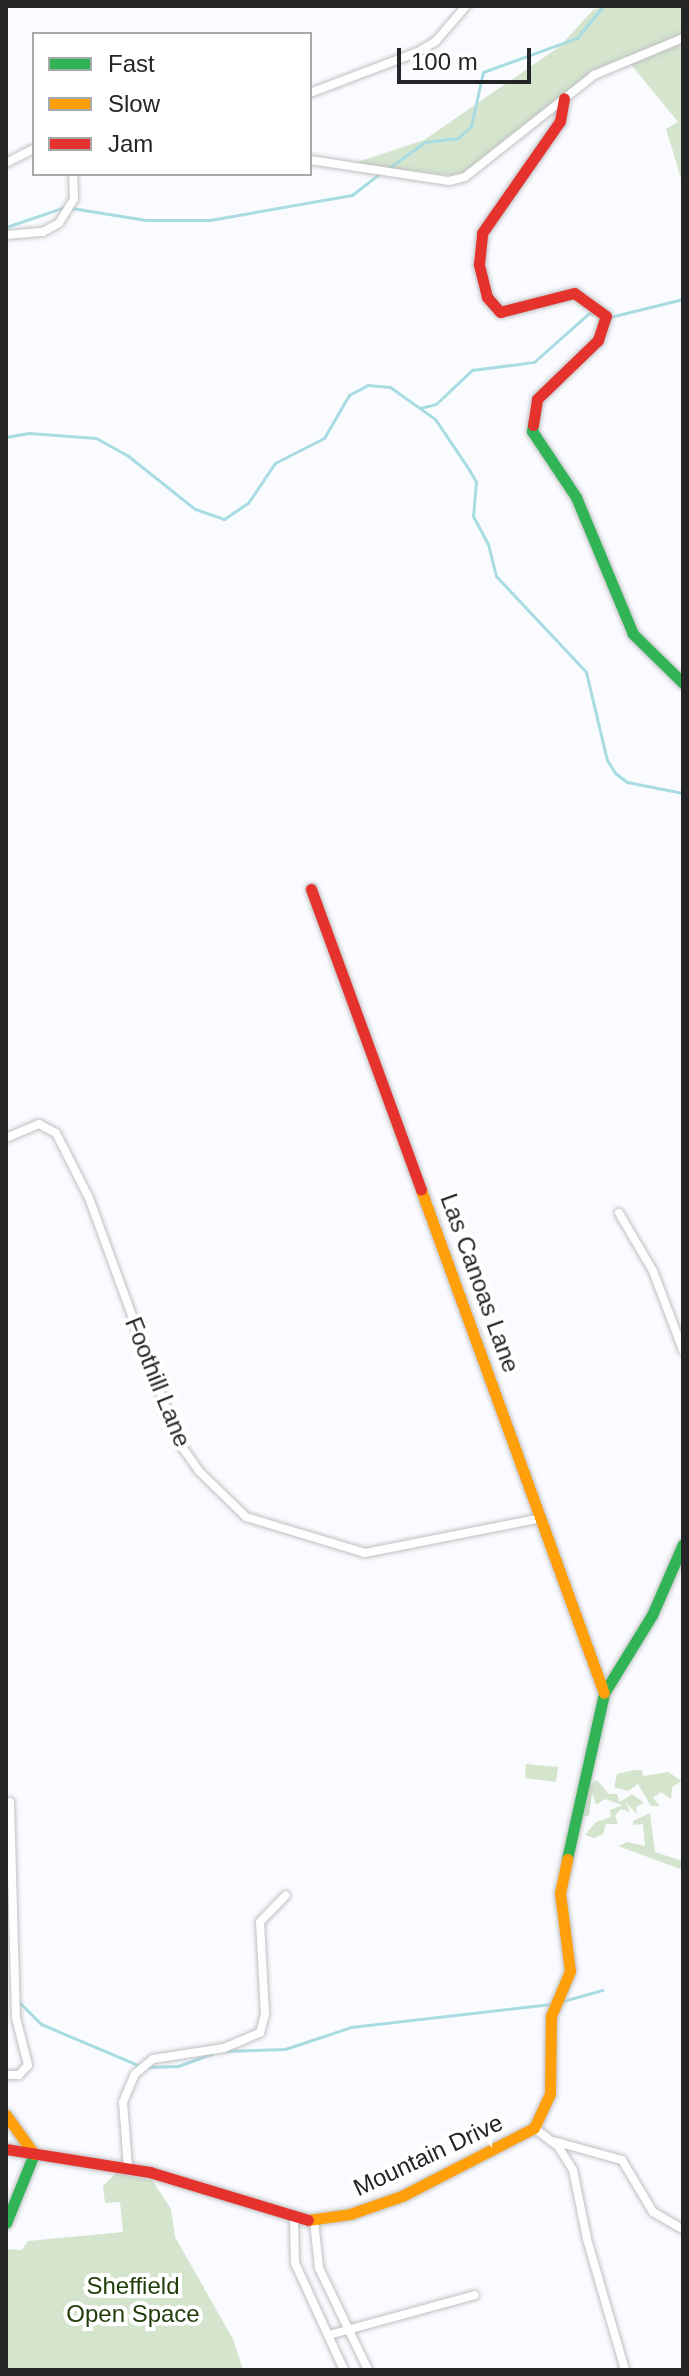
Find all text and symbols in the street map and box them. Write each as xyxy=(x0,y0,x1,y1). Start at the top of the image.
legend xyxy=(32,32,312,176)
scale bar xyxy=(401,32,535,82)
text: 100 m xyxy=(411,48,478,75)
text: Fast xyxy=(108,50,155,77)
text: Slow xyxy=(108,90,160,117)
text: Jam xyxy=(108,130,153,157)
street label: Las Canoas Lane xyxy=(434,1190,526,1376)
street label: Foothill Lane xyxy=(119,1313,197,1451)
street label: Mountain Drive xyxy=(349,2108,507,2202)
park label: Sheffield Open Space xyxy=(66,2272,200,2328)

